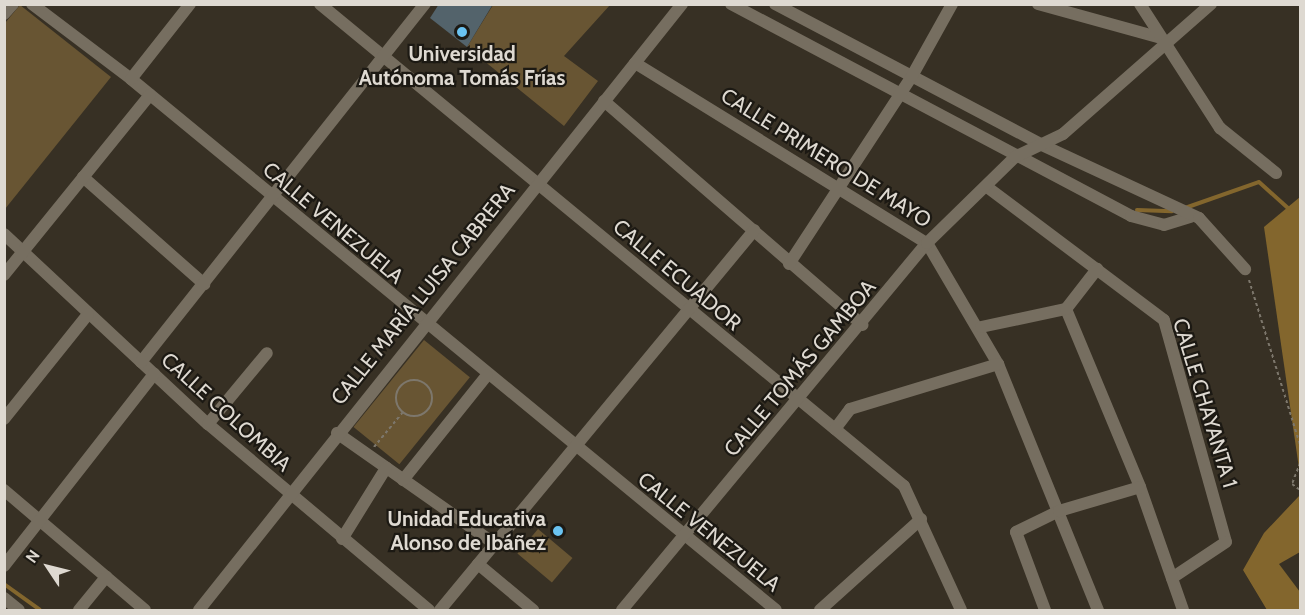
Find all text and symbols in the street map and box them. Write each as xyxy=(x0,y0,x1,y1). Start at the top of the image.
marker: Universidad Autónoma Tomás Frías xyxy=(455,25,469,39)
place label: Universidad Autónoma Tomás Frías xyxy=(359,41,565,91)
street label: CALLE PRIMERO DE MAYO xyxy=(716,83,936,233)
street label: CALLE VENEZUELA xyxy=(258,157,408,289)
street label: CALLE MARÍA LUISA CABRERA xyxy=(326,178,520,410)
street label: CALLE ECUADOR xyxy=(608,214,746,336)
street label: CALLE TOMÁS GAMBOA xyxy=(719,275,881,461)
street label: CALLE CHAYANTA 1 xyxy=(1167,315,1243,491)
street label: CALLE COLOMBIA xyxy=(156,347,296,477)
street label: CALLE VENEZUELA xyxy=(633,467,785,597)
place label: Unidad Educativa Alonso de Ibáñez xyxy=(387,506,546,556)
marker: Unidad Educativa Alonso de Ibáñez xyxy=(551,524,565,538)
north arrow xyxy=(18,537,78,597)
text: N xyxy=(22,546,44,566)

